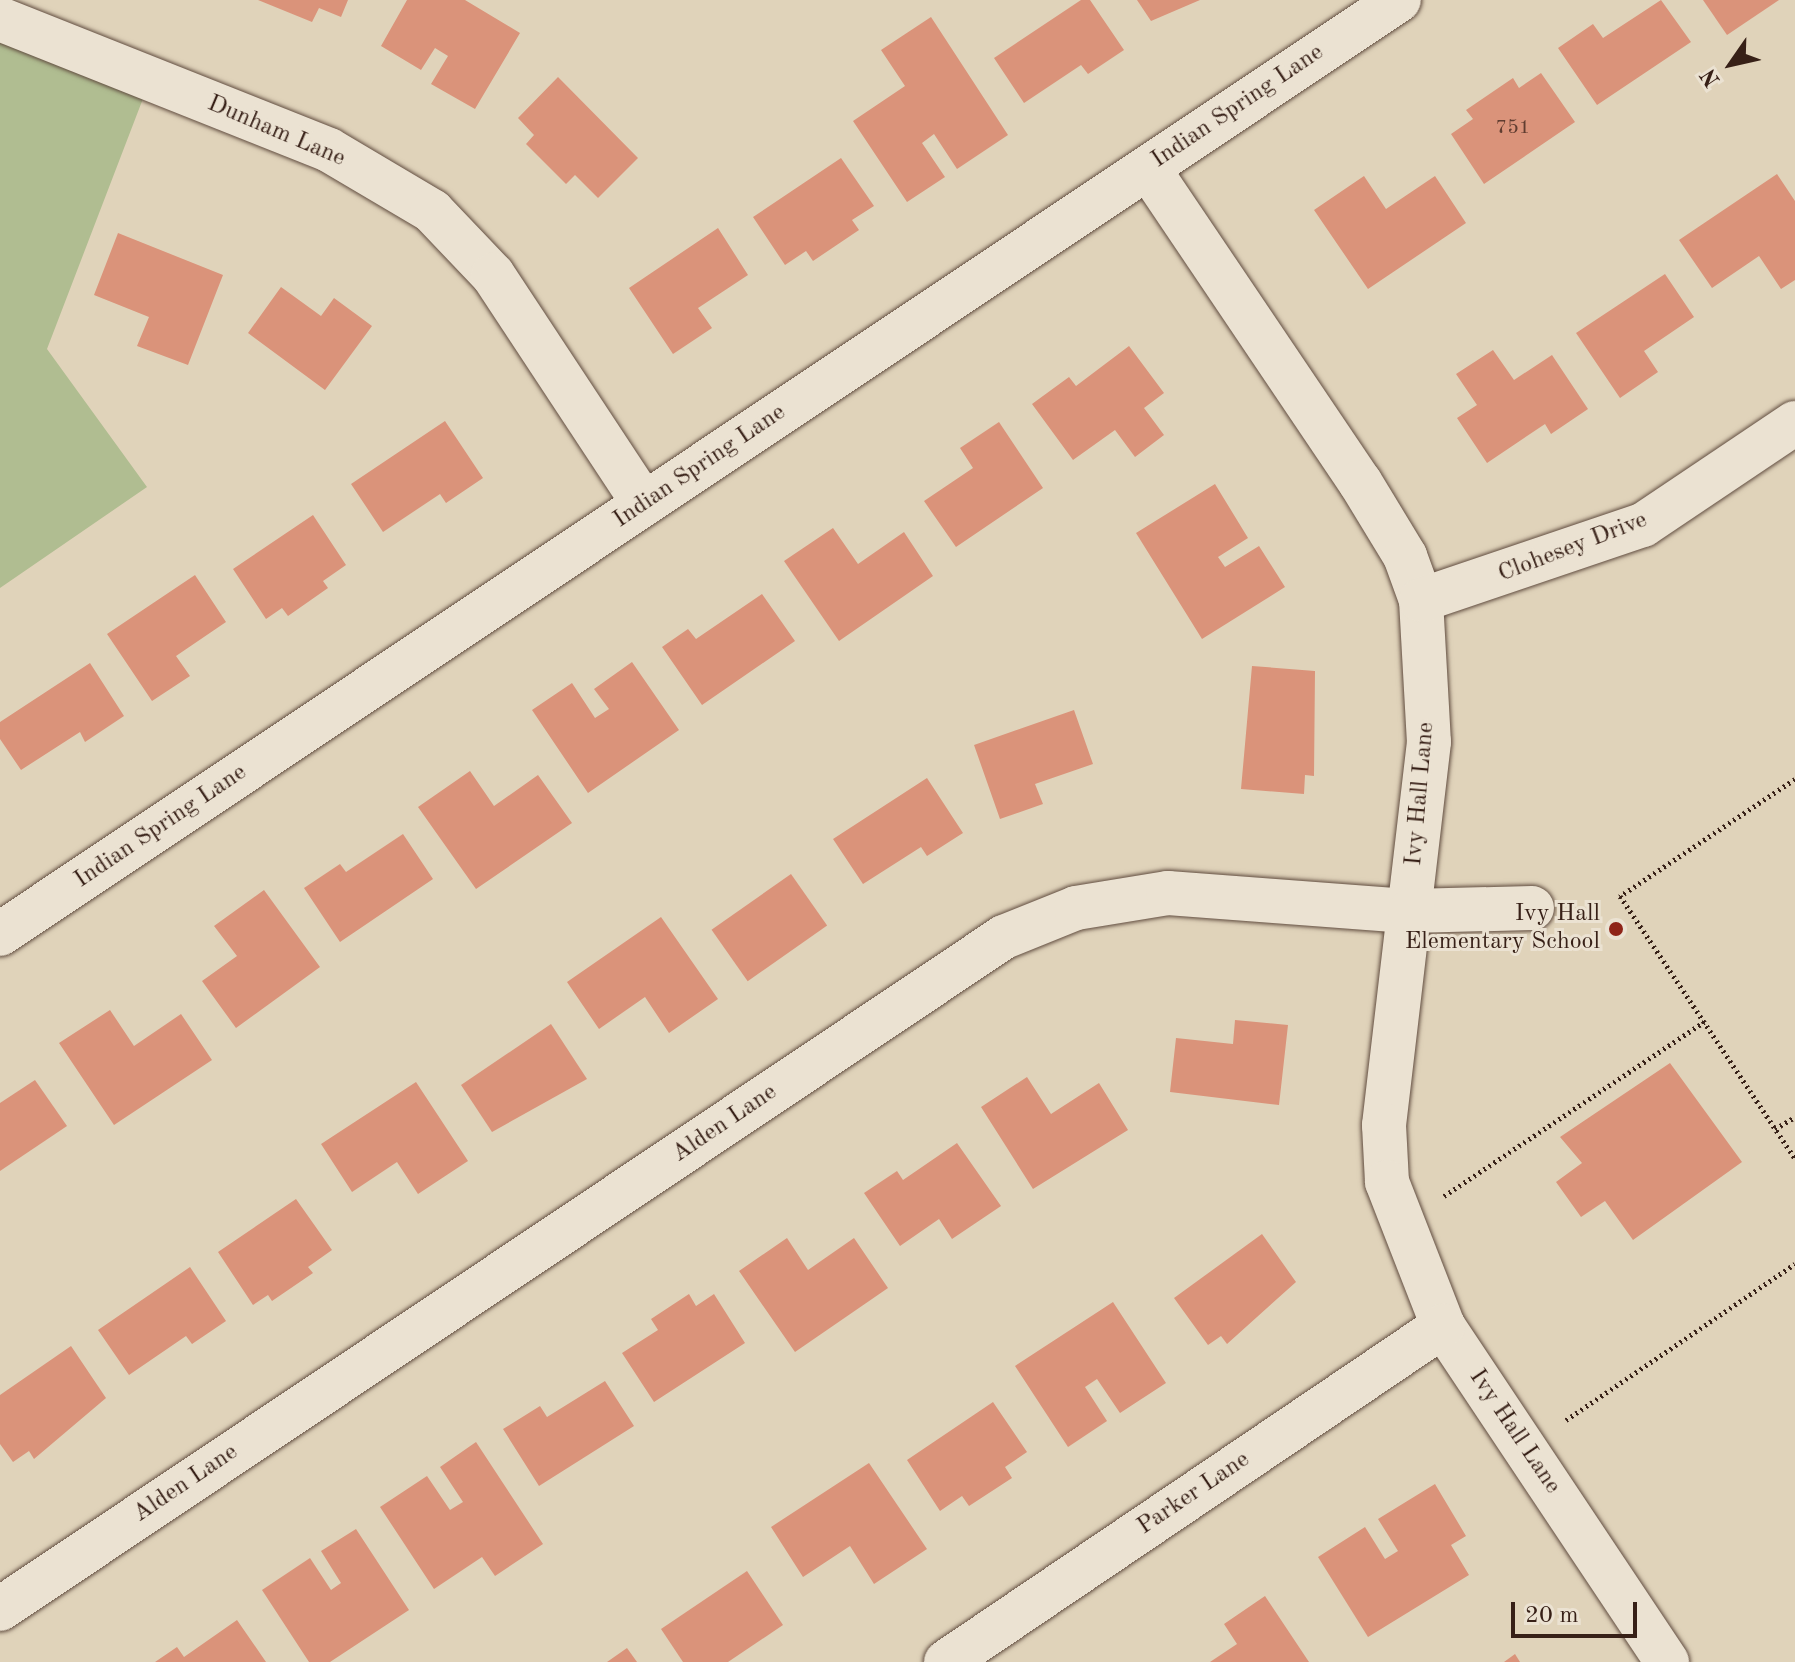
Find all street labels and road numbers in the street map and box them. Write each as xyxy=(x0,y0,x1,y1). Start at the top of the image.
street label: Indian Spring Lane xyxy=(1147,39,1329,175)
street label: Dunham Lane xyxy=(203,90,349,174)
street label: Indian Spring Lane xyxy=(609,399,791,535)
street label: Clohesey Drive xyxy=(1495,506,1651,590)
street label: Ivy Hall Lane xyxy=(1400,721,1442,867)
street label: Indian Spring Lane xyxy=(70,759,252,895)
street label: Alden Lane xyxy=(667,1079,783,1169)
street label: Ivy Hall Lane xyxy=(1462,1364,1566,1500)
street label: Alden Lane xyxy=(128,1439,244,1529)
street label: Parker Lane xyxy=(1132,1446,1256,1542)

